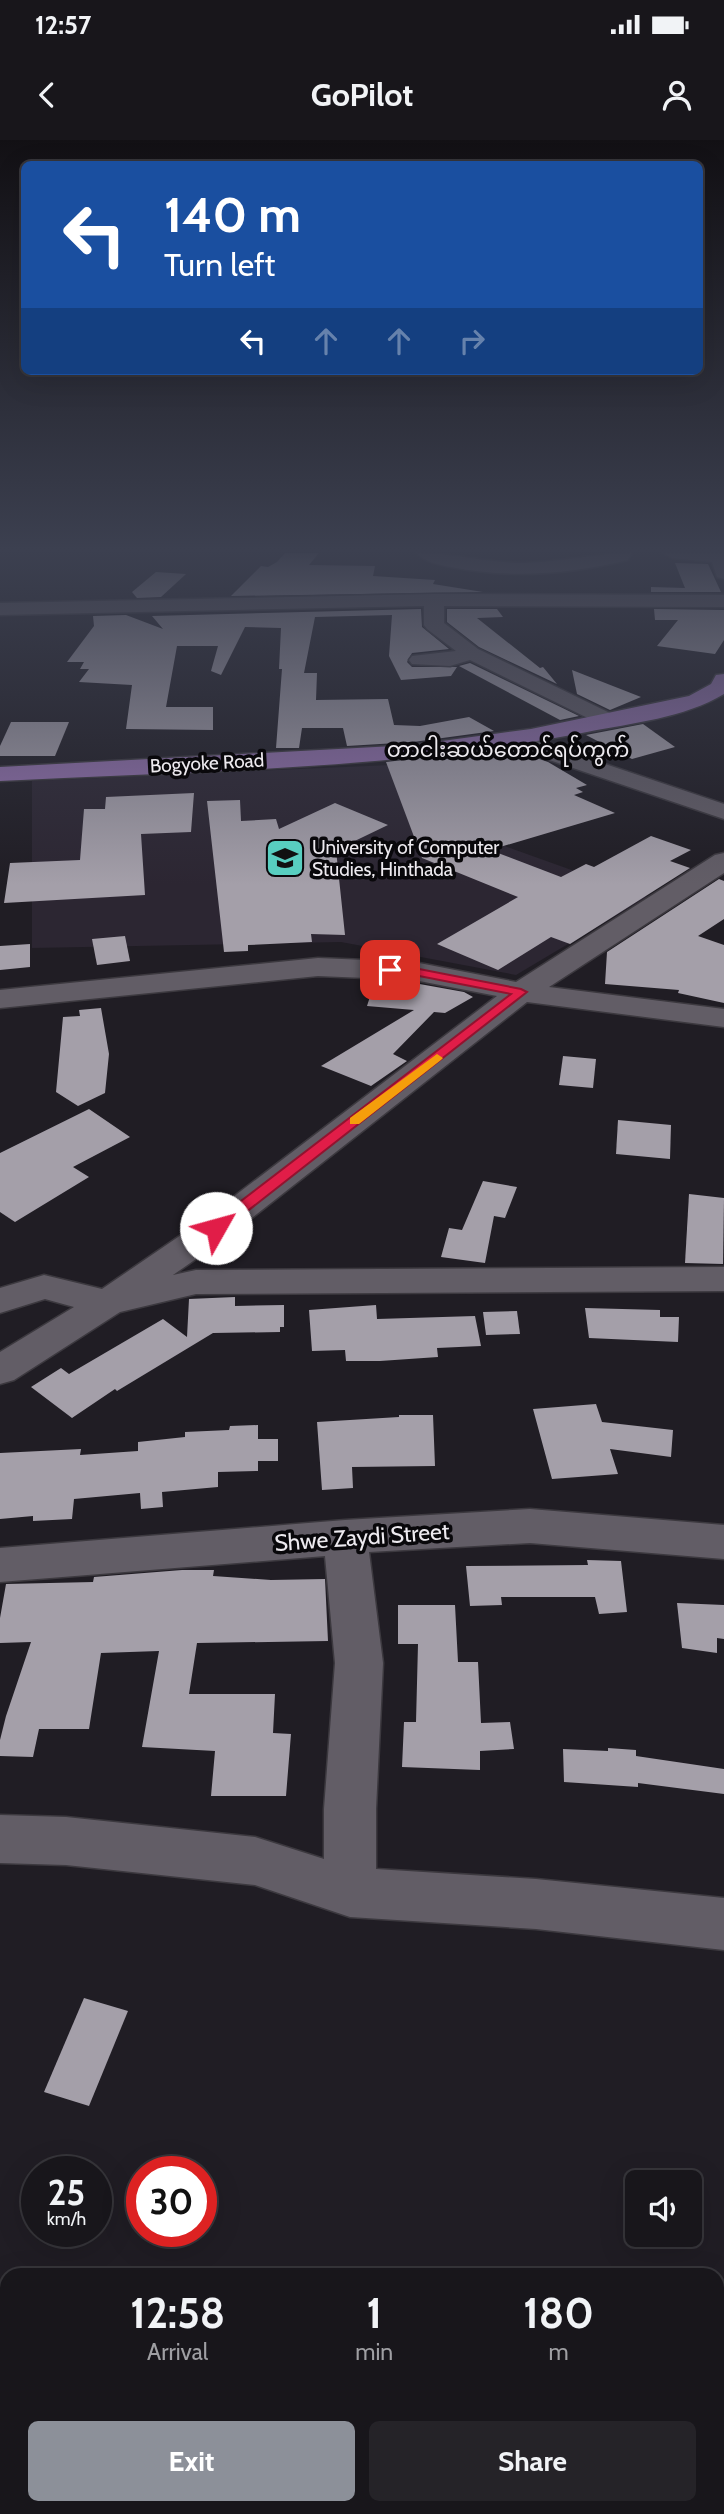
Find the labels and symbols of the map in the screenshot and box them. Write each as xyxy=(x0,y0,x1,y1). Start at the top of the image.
district label: တာငါးဆယ်တောင်ရပ်ကွက် xyxy=(387,734,629,767)
street label: Bogyoke Road xyxy=(149,749,265,777)
place label: University of Computer Studies, Hinthada xyxy=(312,836,499,881)
school or university icon: University of Computer Studies, Hinthada xyxy=(264,837,306,879)
pin xyxy=(360,940,420,1000)
position arrow xyxy=(179,1191,253,1265)
street label: Shwe Zaydi Street xyxy=(274,1517,451,1557)
speed limit sign: 30 xyxy=(126,2156,217,2247)

